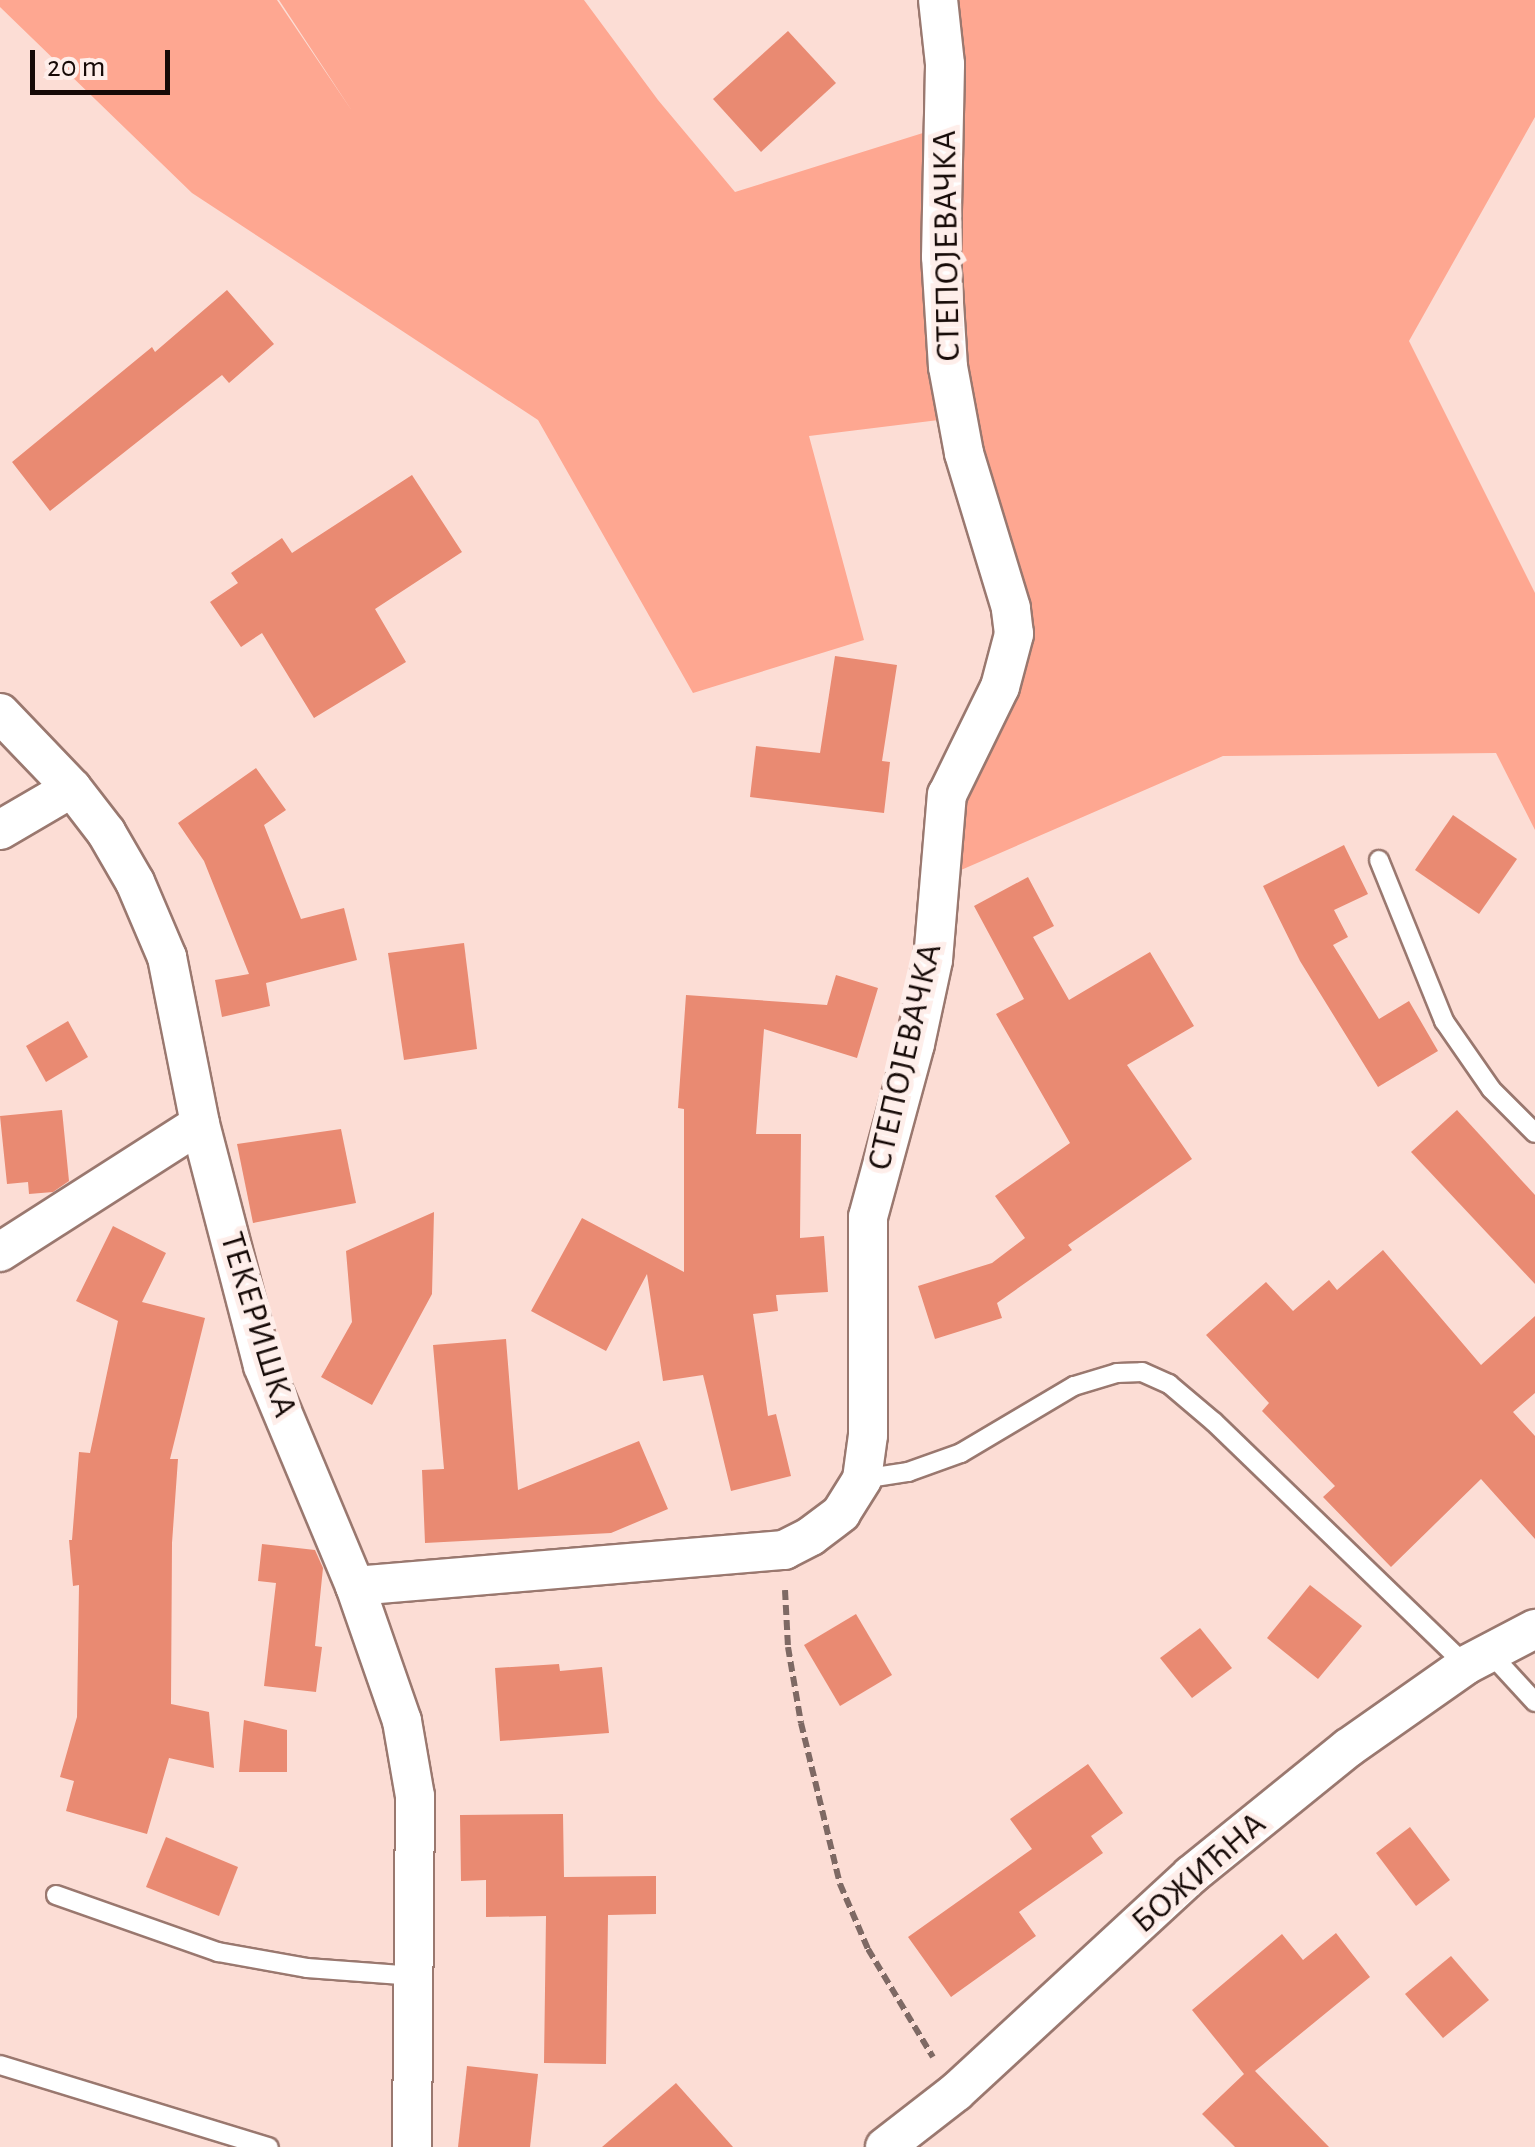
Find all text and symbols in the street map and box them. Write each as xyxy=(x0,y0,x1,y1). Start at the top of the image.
scale bar xyxy=(35,30,175,92)
text: 20 m xyxy=(47,52,105,82)
street label: СТЕПОЈЕВАЧКА xyxy=(924,130,970,362)
street label: СТЕПОЈЕВАЧКА xyxy=(858,939,952,1175)
street label: ТЕКЕРИШКА xyxy=(210,1228,306,1422)
street label: БОЖИЋНА xyxy=(1123,1803,1275,1943)

